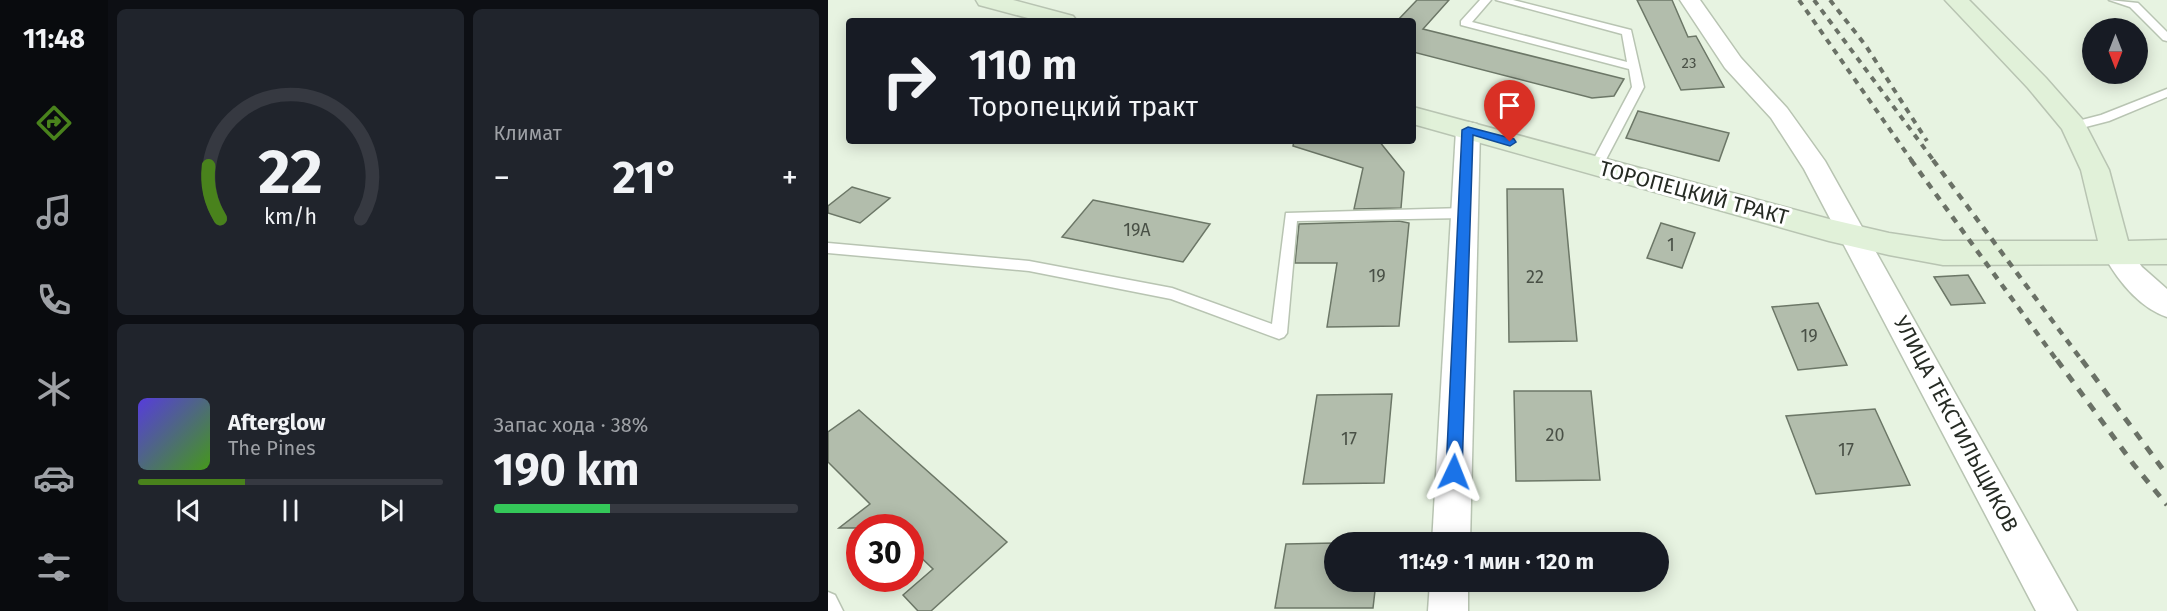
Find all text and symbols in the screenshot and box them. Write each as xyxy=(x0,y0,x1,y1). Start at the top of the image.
north arrow xyxy=(2082,18,2148,84)
map controls xyxy=(2082,18,2148,84)
text: 11:48 xyxy=(23,23,85,55)
text: 110 m xyxy=(969,40,1077,90)
icon: right xyxy=(870,42,948,120)
house number: 23 xyxy=(1682,54,1696,72)
pin xyxy=(1484,80,1535,142)
icon: arrive xyxy=(1493,89,1526,122)
text: Торопецкий тракт xyxy=(969,91,1198,123)
icon: directions xyxy=(33,102,75,144)
text: Климат xyxy=(494,121,562,145)
text: 22 xyxy=(258,135,323,210)
text: 21° xyxy=(612,151,679,205)
street label: ТОРОПЕЦКИЙ ТРАКТ xyxy=(1597,155,1791,231)
text: − xyxy=(494,158,510,198)
text: + xyxy=(782,158,798,198)
icon: music xyxy=(33,191,75,233)
text: km/h xyxy=(264,204,317,230)
house number: 19А xyxy=(1123,219,1151,241)
house number: 1 xyxy=(1667,234,1675,256)
house number: 19 xyxy=(1368,265,1386,287)
house number: 22 xyxy=(1526,266,1544,288)
icon: phone xyxy=(33,279,75,321)
street label: УЛИЦА ТЕКСТИЛЬЩИКОВ xyxy=(1888,312,2024,536)
house number: 19 xyxy=(1800,325,1818,347)
icon: climate xyxy=(33,368,75,410)
text: Afterglow xyxy=(228,409,325,436)
text: Запас хода · 38% xyxy=(494,413,648,437)
house number: 20 xyxy=(1546,424,1564,446)
house number: 17 xyxy=(1341,428,1357,450)
text: The Pines xyxy=(228,436,315,460)
house number: 17 xyxy=(1838,439,1854,461)
position arrow xyxy=(1422,440,1486,504)
text: 190 km xyxy=(494,443,639,497)
icon: car xyxy=(33,457,75,499)
icon: previous xyxy=(172,494,205,527)
icon: pause xyxy=(274,494,307,527)
icon: next xyxy=(375,494,408,527)
speed limit sign: 30 xyxy=(846,514,924,592)
icon: filters xyxy=(33,546,75,588)
text: 11:49 · 1 мин · 120 m xyxy=(1399,548,1594,575)

